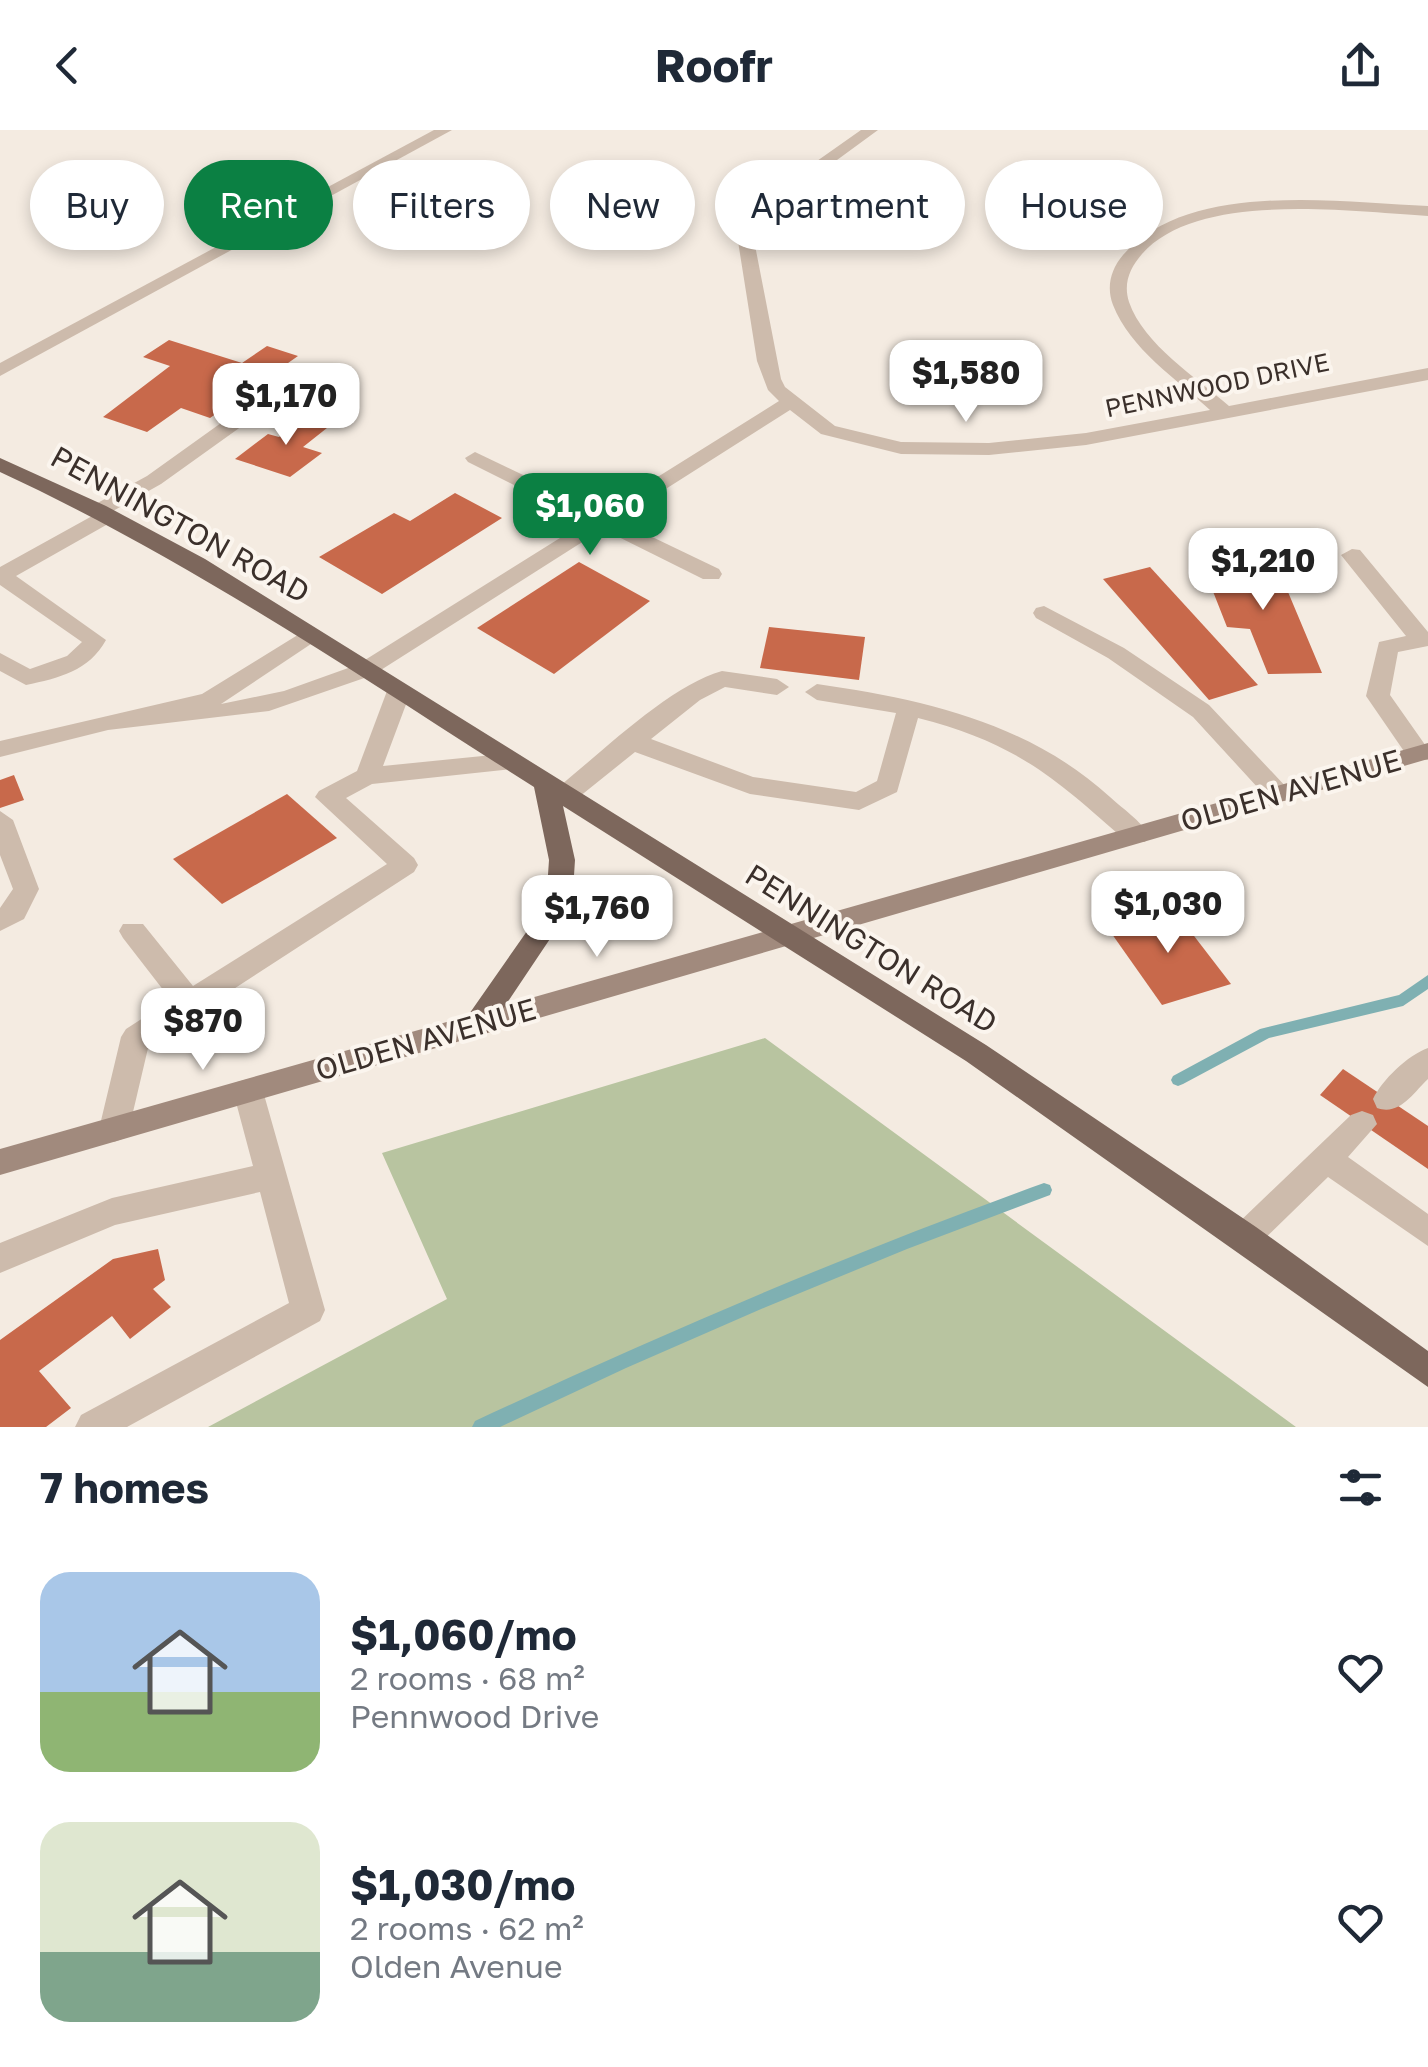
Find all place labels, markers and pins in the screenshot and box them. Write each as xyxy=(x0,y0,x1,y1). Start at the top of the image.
pin: $1,580 xyxy=(885,340,1047,425)
pin: $1,170 xyxy=(205,363,367,448)
pin: $1,060 xyxy=(509,473,671,558)
pin: $1,210 xyxy=(1182,528,1344,613)
pin: $1,030 xyxy=(1087,871,1249,956)
pin: $1,760 xyxy=(516,875,678,960)
pin: $870 xyxy=(144,988,262,1073)

